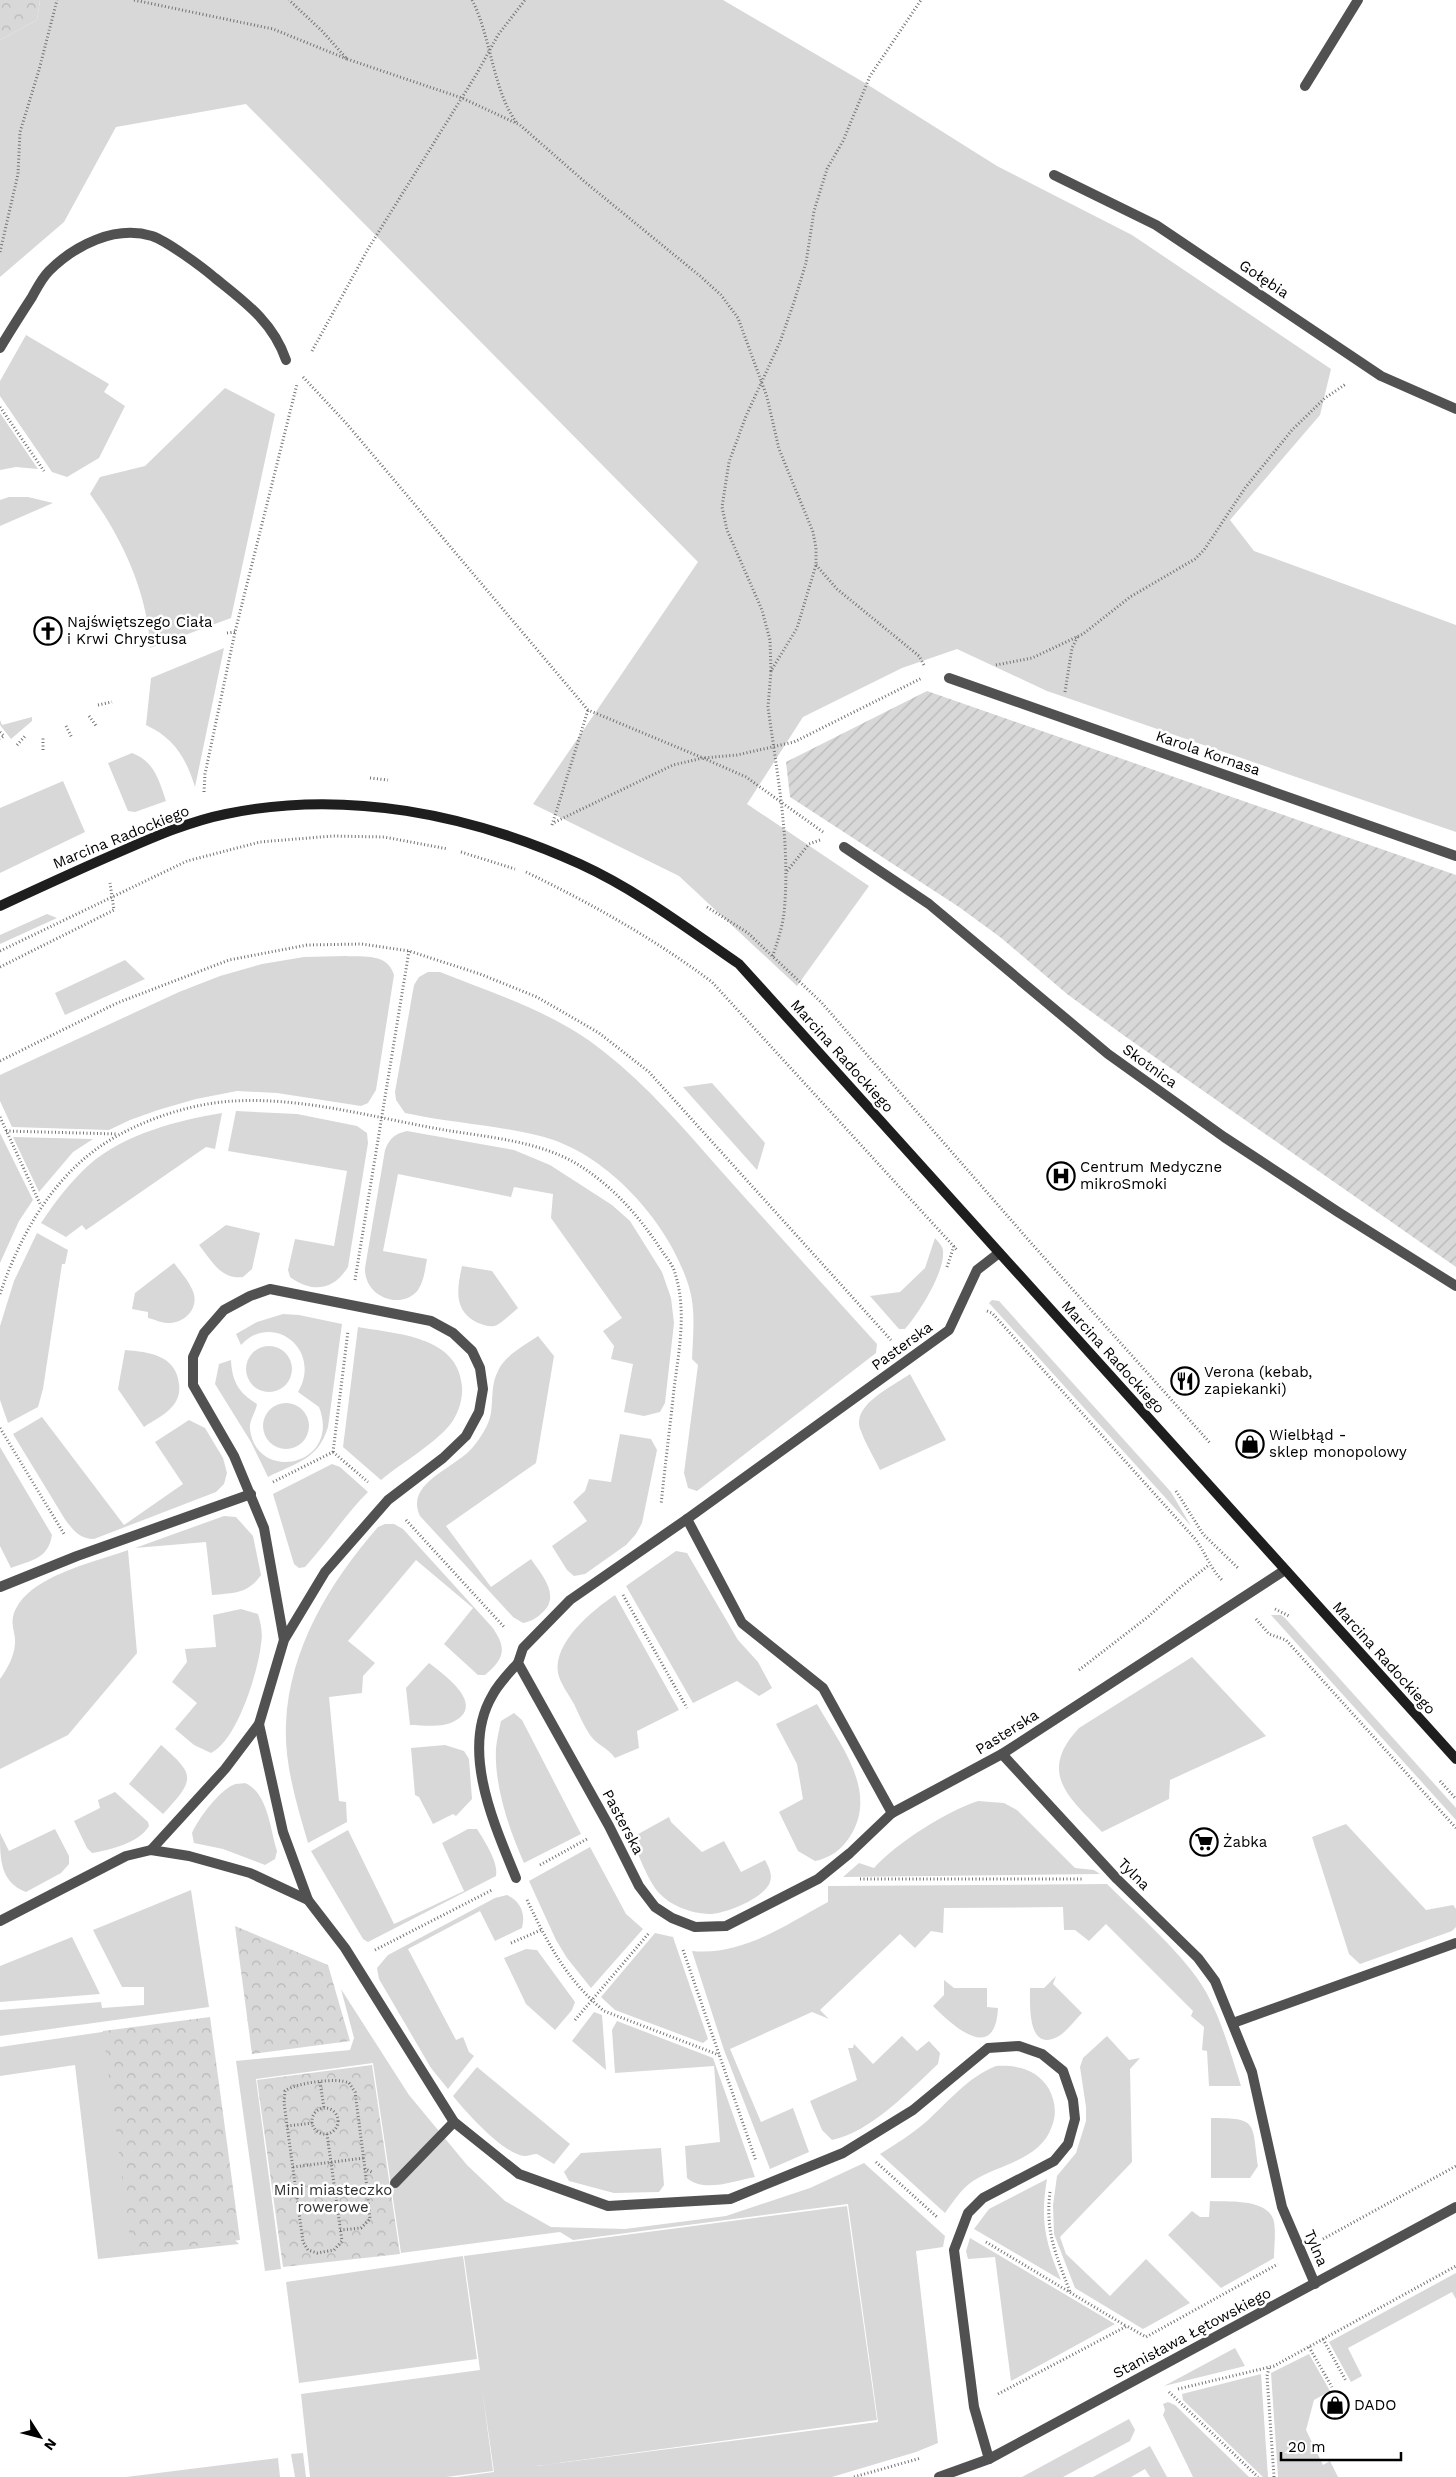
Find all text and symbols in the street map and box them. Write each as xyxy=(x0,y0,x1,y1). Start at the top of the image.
street label: Gołębia xyxy=(1236,256,1293,302)
place label: Najświętszego Ciała i Krwi Chrystusa xyxy=(67,613,213,648)
church icon: Najświętszego Ciała i Krwi Chrystusa xyxy=(33,616,63,646)
street label: Karola Kornasa xyxy=(1153,727,1263,779)
street label: Marcina Radockiego xyxy=(50,801,192,873)
street label: Marcina Radockiego xyxy=(787,996,897,1116)
street label: Skotnica xyxy=(1119,1040,1181,1092)
place label: Centrum Medyczne mikroSmoki xyxy=(1080,1158,1222,1193)
hospital icon: Centrum Medyczne mikroSmoki xyxy=(1046,1161,1076,1191)
street label: Marcina Radockiego xyxy=(1058,1297,1168,1417)
street label: Pasterska xyxy=(868,1318,936,1374)
place label: Verona (kebab, zapiekanki) xyxy=(1204,1363,1312,1398)
restaurant icon: Verona (kebab, zapiekanki) xyxy=(1170,1366,1200,1396)
place label: Wielbłąd - sklep monopolowy xyxy=(1269,1426,1407,1461)
shop icon: Wielbłąd - sklep monopolowy xyxy=(1235,1429,1265,1459)
street label: Marcina Radockiego xyxy=(1329,1598,1439,1718)
street label: Pasterska xyxy=(972,1705,1042,1758)
street label: Pasterska xyxy=(598,1786,648,1858)
supermarket icon: Żabka xyxy=(1189,1827,1219,1857)
place label: Żabka xyxy=(1223,1833,1268,1851)
street label: Tylna xyxy=(1114,1854,1154,1894)
park label: Mini miasteczko rowerowe xyxy=(274,2181,392,2216)
street label: Tylna xyxy=(1300,2227,1332,2269)
street label: Stanisława Łętowskiego xyxy=(1110,2284,1274,2382)
shop icon: DADO xyxy=(1320,2390,1350,2420)
place label: DADO xyxy=(1354,2396,1396,2414)
north arrow xyxy=(15,2412,65,2462)
scale bar xyxy=(1281,2430,1401,2462)
text: N xyxy=(41,2436,60,2454)
text: 20 m xyxy=(1288,2438,1326,2456)

